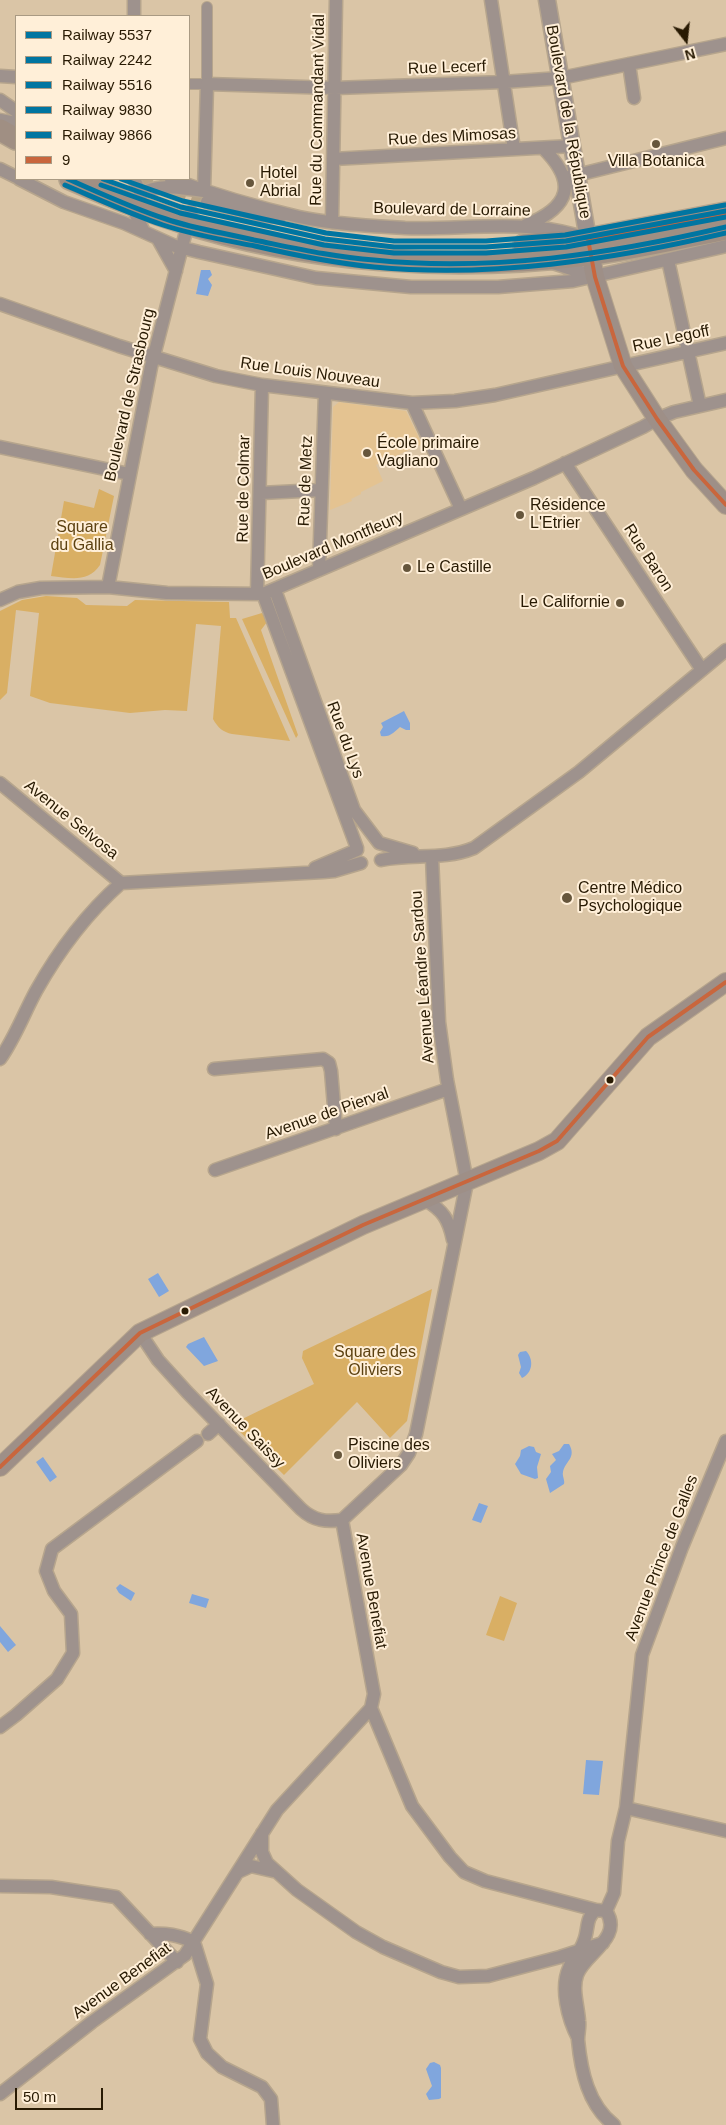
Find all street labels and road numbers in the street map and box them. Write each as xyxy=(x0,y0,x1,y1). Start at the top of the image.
street label: Rue du Commandant Vidal xyxy=(307,14,329,206)
street label: Boulevard de la République xyxy=(541,24,595,220)
street label: Rue Lecerf xyxy=(408,57,486,79)
street label: Rue des Mimosas xyxy=(388,124,516,150)
street label: Boulevard de Lorraine xyxy=(373,199,531,221)
street label: Boulevard de Strasbourg xyxy=(101,307,159,483)
street label: Rue Legoff xyxy=(631,322,711,356)
street label: Rue Louis Nouveau xyxy=(239,354,381,392)
street label: Rue de Colmar xyxy=(233,435,255,543)
street label: Rue de Metz xyxy=(295,435,317,527)
street label: Boulevard Montfleury xyxy=(260,508,406,584)
street label: Rue Baron xyxy=(619,521,677,595)
street label: Rue du Lys xyxy=(322,699,368,781)
street label: Avenue Selvosa xyxy=(20,776,122,864)
street label: Avenue Léandre Sardou xyxy=(407,890,439,1064)
street label: Avenue de Pierval xyxy=(263,1084,391,1144)
street label: Avenue Saissy xyxy=(201,1383,289,1473)
street label: Avenue Prince de Galles xyxy=(622,1472,702,1644)
street label: Avenue Benefiat xyxy=(351,1532,391,1650)
street label: Avenue Benefiat xyxy=(69,1939,175,2023)

